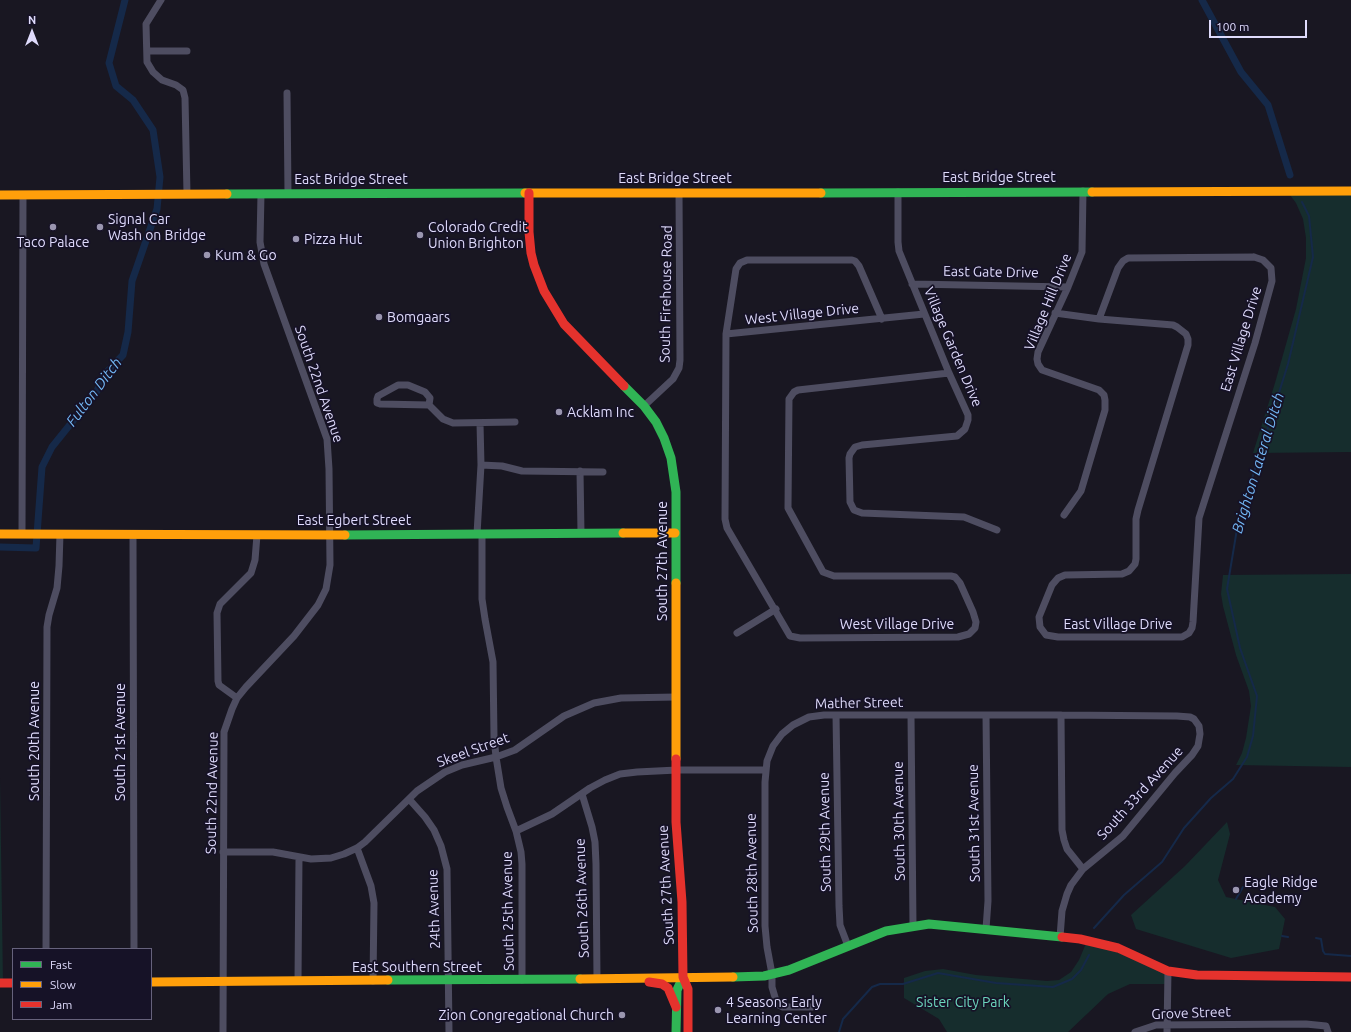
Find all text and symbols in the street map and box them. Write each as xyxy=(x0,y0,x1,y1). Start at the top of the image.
north arrow xyxy=(12,12,52,52)
scale bar xyxy=(1211,12,1309,38)
text: N xyxy=(28,14,36,26)
text: 100 m xyxy=(1216,20,1249,33)
street label: East Bridge Street xyxy=(942,169,1056,185)
street label: East Bridge Street xyxy=(618,170,732,186)
street label: East Bridge Street xyxy=(294,171,408,187)
place label: Signal Car Wash on Bridge xyxy=(108,211,206,244)
place label: Colorado Credit Union Brighton xyxy=(428,219,527,252)
marker: Taco Palace xyxy=(48,222,58,232)
marker: Signal Car Wash on Bridge xyxy=(95,222,105,232)
street label: South Firehouse Road xyxy=(656,225,676,363)
marker: Colorado Credit Union Brighton xyxy=(415,230,425,240)
place label: Pizza Hut xyxy=(304,231,362,247)
place label: Taco Palace xyxy=(17,234,89,250)
marker: Pizza Hut xyxy=(291,234,301,244)
place label: Kum & Go xyxy=(215,247,277,263)
marker: Kum & Go xyxy=(202,250,212,260)
street label: Village Hill Drive xyxy=(1021,251,1075,353)
street label: East Gate Drive xyxy=(943,263,1039,281)
street label: East Village Drive xyxy=(1217,284,1265,394)
street label: Village Garden Drive xyxy=(920,285,986,409)
street label: West Village Drive xyxy=(744,300,860,328)
place label: Bomgaars xyxy=(387,309,450,325)
marker: Bomgaars xyxy=(374,312,384,322)
street label: South 22nd Avenue xyxy=(291,323,347,445)
water label: Fulton Ditch xyxy=(62,354,126,430)
water label: Brighton Lateral Ditch xyxy=(1228,390,1288,536)
place label: Acklam Inc xyxy=(567,404,634,420)
marker: Acklam Inc xyxy=(554,407,564,417)
street label: South 27th Avenue xyxy=(654,501,670,621)
street label: East Egbert Street xyxy=(297,512,411,528)
street label: West Village Drive xyxy=(840,616,954,632)
street label: East Village Drive xyxy=(1063,616,1173,632)
street label: South 20th Avenue xyxy=(26,681,42,801)
street label: South 21st Avenue xyxy=(112,683,128,801)
street label: Mather Street xyxy=(815,694,903,712)
street label: Skeel Street xyxy=(435,729,511,771)
street label: South 22nd Avenue xyxy=(203,732,221,854)
street label: South 33rd Avenue xyxy=(1094,743,1186,843)
street label: South 30th Avenue xyxy=(890,761,908,881)
street label: South 31st Avenue xyxy=(965,764,983,882)
street label: South 29th Avenue xyxy=(816,772,834,892)
street label: South 28th Avenue xyxy=(743,813,761,933)
street label: South 27th Avenue xyxy=(654,825,678,945)
street label: South 26th Avenue xyxy=(572,838,592,958)
street label: South 25th Avenue xyxy=(499,851,517,971)
street label: 24th Avenue xyxy=(424,869,444,949)
place label: Eagle Ridge Academy xyxy=(1244,874,1318,906)
marker: Eagle Ridge Academy xyxy=(1231,885,1241,895)
legend xyxy=(12,948,152,1020)
text: Fast xyxy=(50,958,72,971)
street label: East Southern Street xyxy=(352,959,482,975)
text: Slow xyxy=(50,978,76,991)
place label: 4 Seasons Early Learning Center xyxy=(726,994,827,1026)
park label: Sister City Park xyxy=(916,994,1010,1010)
text: Jam xyxy=(50,998,72,1011)
street label: Grove Street xyxy=(1151,1003,1231,1023)
marker: 4 Seasons Early Learning Center xyxy=(713,1005,723,1015)
place label: Zion Congregational Church xyxy=(439,1007,614,1023)
marker: Zion Congregational Church xyxy=(617,1010,627,1020)

